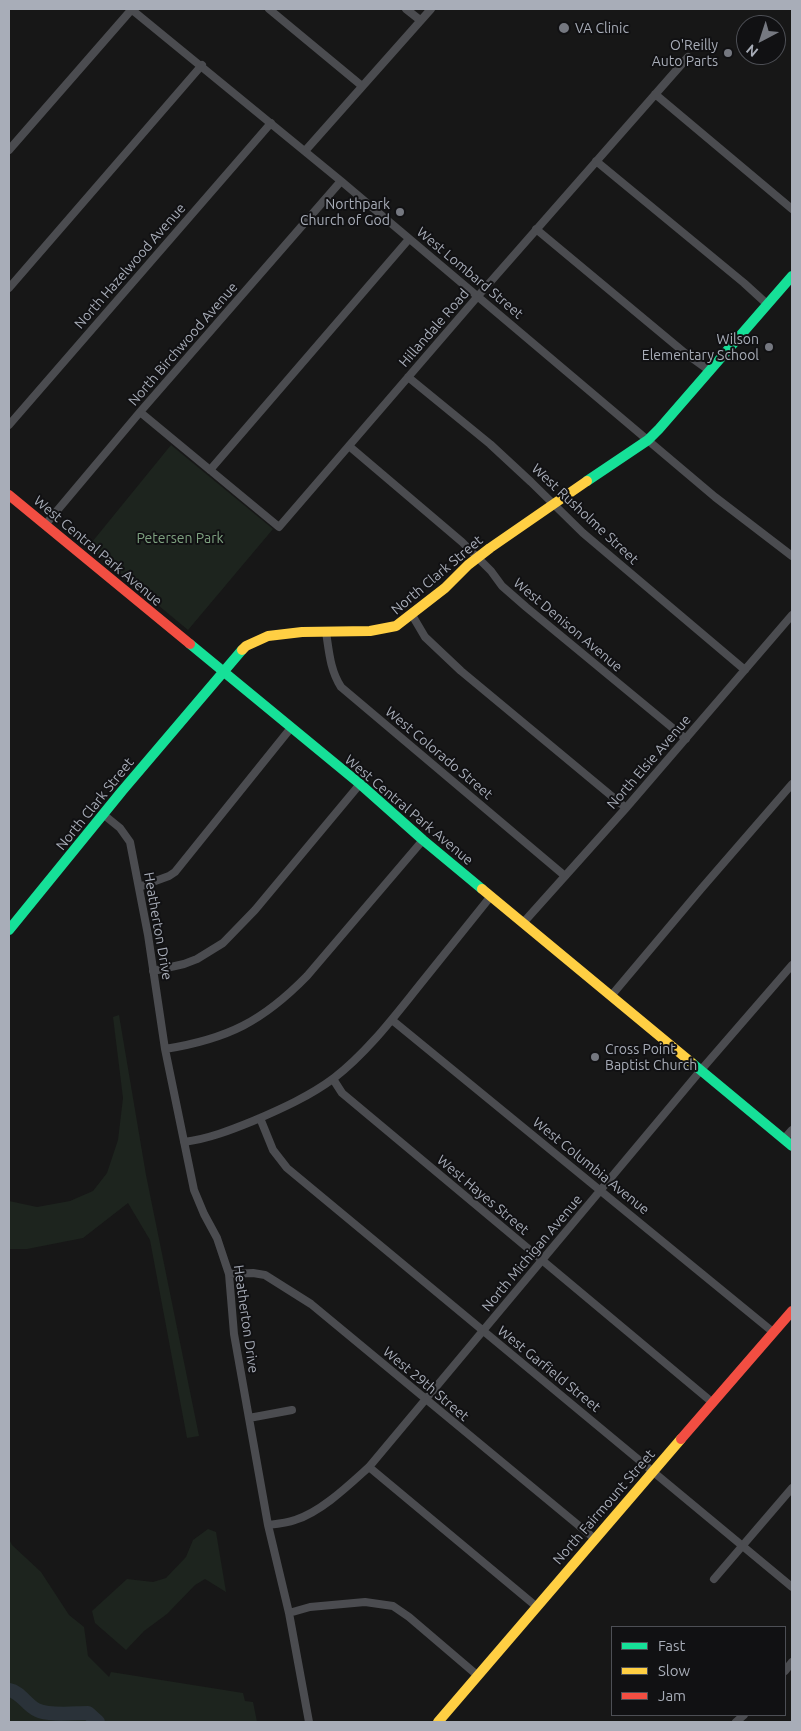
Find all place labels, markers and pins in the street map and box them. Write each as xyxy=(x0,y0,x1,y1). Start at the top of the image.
place label: VA Clinic xyxy=(575,20,629,36)
marker: VA Clinic xyxy=(557,21,571,35)
place label: O'Reilly Auto Parts xyxy=(652,37,718,70)
marker: O'Reilly Auto Parts xyxy=(722,47,734,59)
place label: Northpark Church of God xyxy=(300,196,390,228)
marker: Northpark Church of God xyxy=(394,206,406,218)
place label: Wilson Elementary School xyxy=(642,331,759,364)
marker: Wilson Elementary School xyxy=(763,341,775,353)
place label: Cross Point Baptist Church xyxy=(605,1041,697,1074)
marker: Cross Point Baptist Church xyxy=(589,1051,601,1063)

